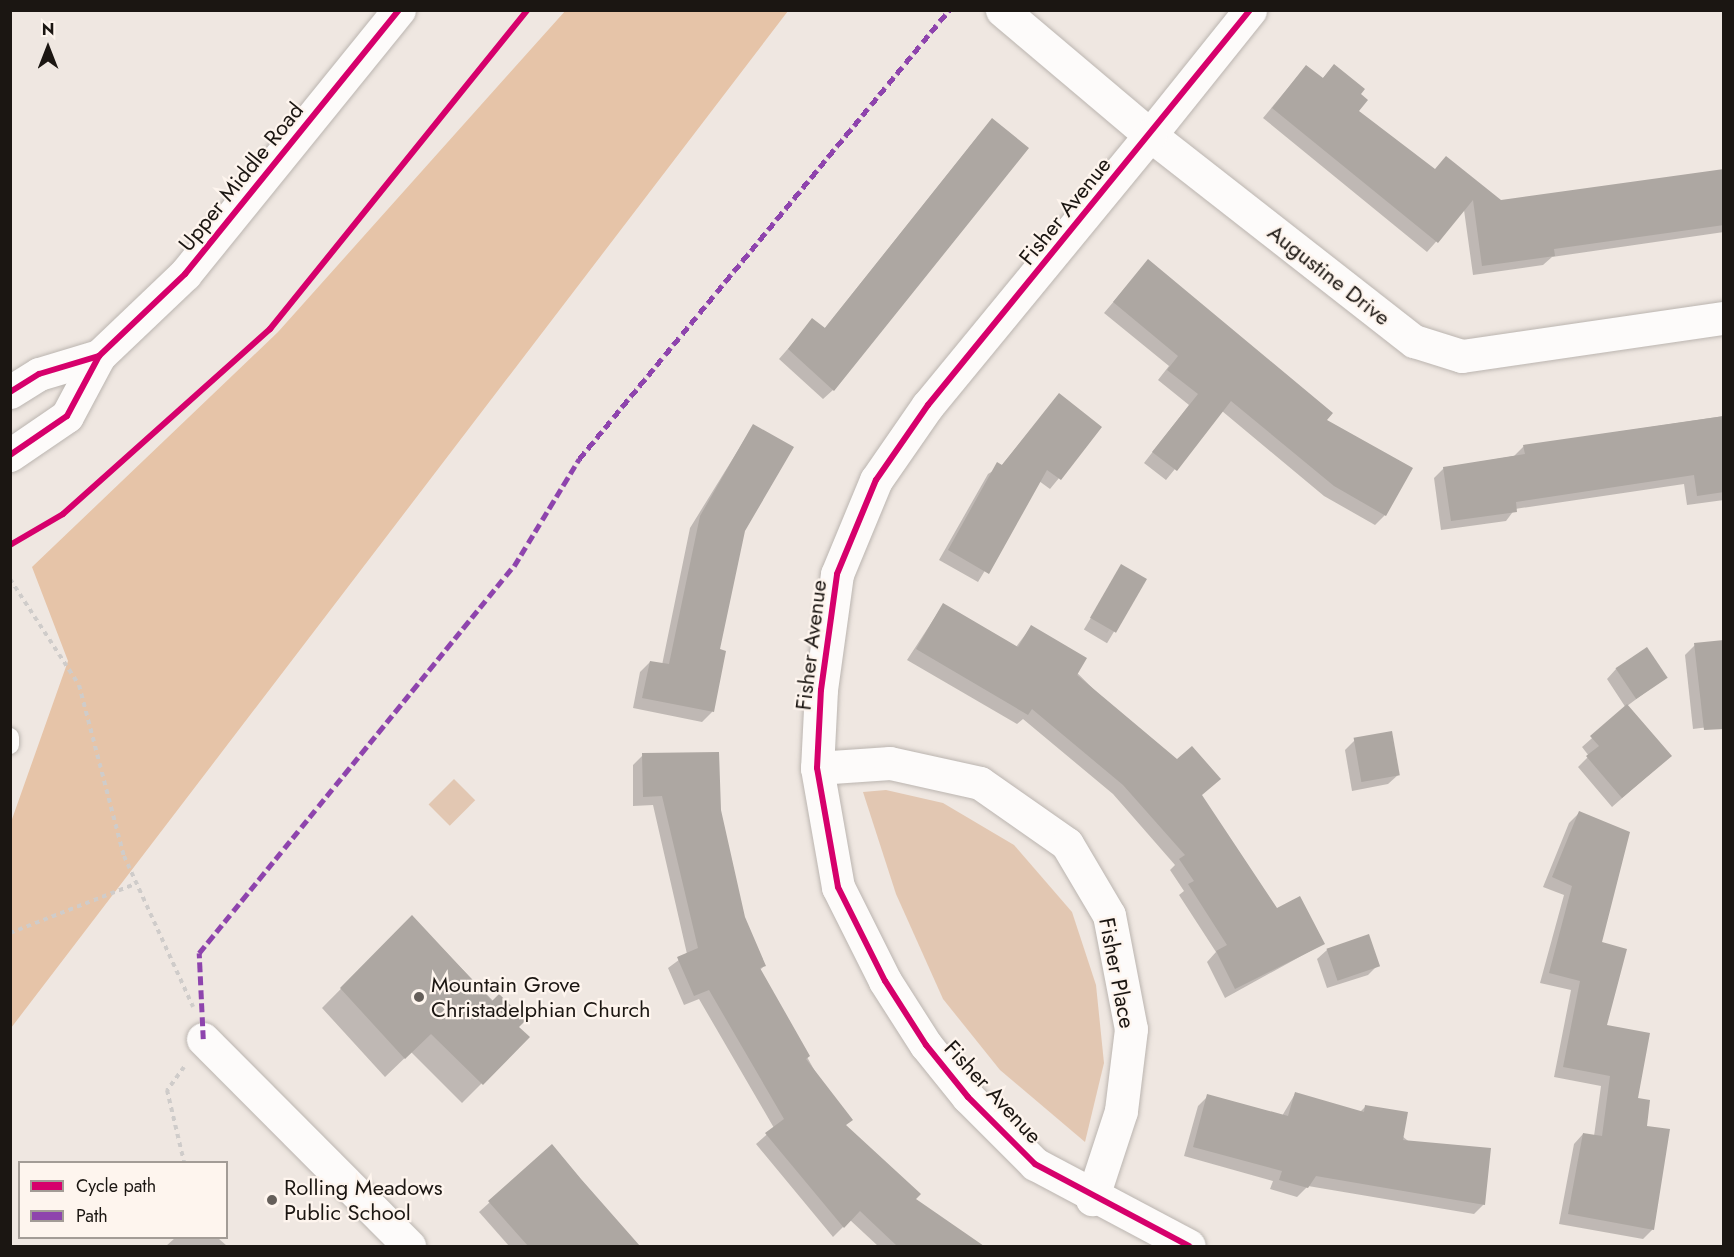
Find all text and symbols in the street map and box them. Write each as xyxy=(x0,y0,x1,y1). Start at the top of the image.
north arrow xyxy=(18,18,78,78)
text: N xyxy=(42,18,54,41)
street label: Upper Middle Road xyxy=(173,97,309,257)
street label: Fisher Avenue xyxy=(1013,152,1117,270)
street label: Augustine Drive xyxy=(1263,219,1395,331)
street label: Fisher Avenue xyxy=(790,578,832,712)
street label: Fisher Place xyxy=(1093,915,1141,1031)
place label: Mountain Grove Christadelphian Church xyxy=(431,971,651,1022)
marker: Mountain Grove Christadelphian Church xyxy=(412,990,426,1004)
street label: Fisher Avenue xyxy=(939,1035,1047,1149)
legend xyxy=(18,1161,228,1239)
text: Cycle path xyxy=(76,1173,156,1199)
place label: Rolling Meadows Public School xyxy=(284,1174,443,1226)
marker: Rolling Meadows Public School xyxy=(265,1193,279,1207)
text: Path xyxy=(76,1203,108,1229)

